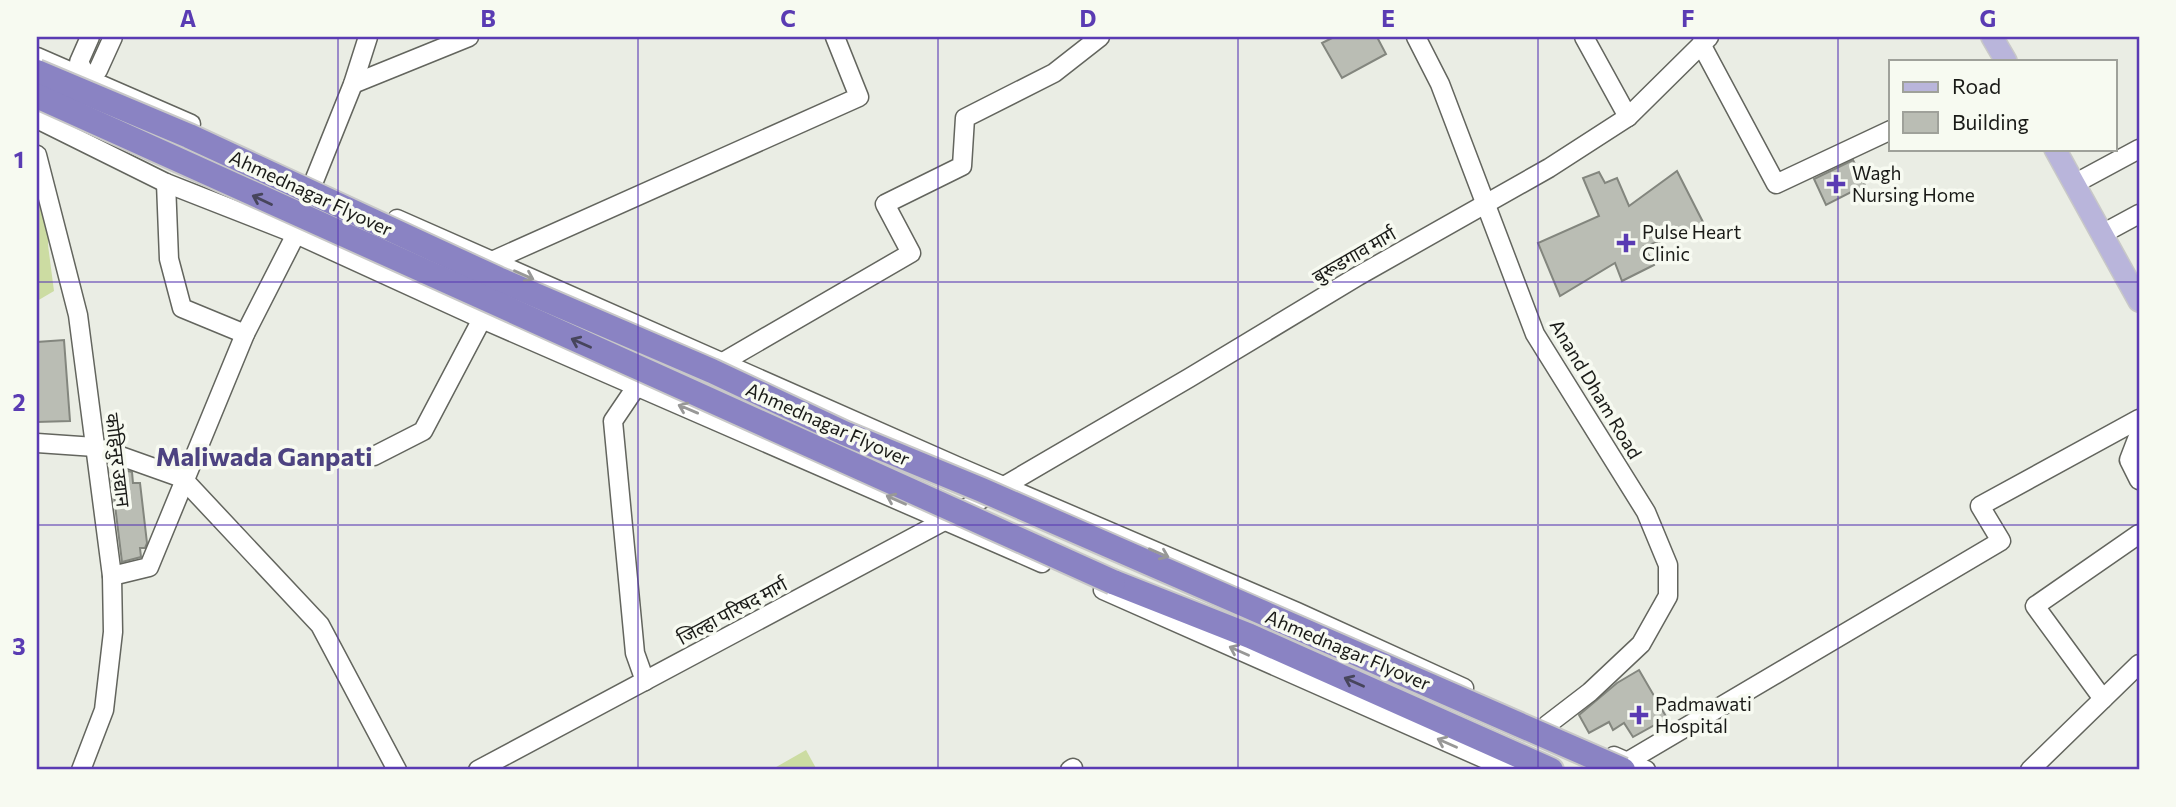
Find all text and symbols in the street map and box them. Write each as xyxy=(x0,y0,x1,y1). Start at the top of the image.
text: A xyxy=(180,4,197,32)
text: B xyxy=(480,4,496,32)
text: C xyxy=(780,4,796,32)
text: D xyxy=(1080,4,1097,32)
text: E xyxy=(1381,4,1395,32)
text: F xyxy=(1681,4,1695,32)
text: G xyxy=(1980,4,1996,32)
legend xyxy=(1889,60,2116,150)
text: Road xyxy=(1952,73,2001,98)
text: Building xyxy=(1952,109,2029,134)
text: 1 xyxy=(14,145,24,173)
street label: Ahmednagar Flyover xyxy=(226,145,397,241)
place label: Wagh Nursing Home xyxy=(1852,161,1975,206)
marker: Wagh Nursing Home xyxy=(1826,174,1846,194)
one-way arrow xyxy=(252,193,273,206)
place label: Pulse Heart Clinic xyxy=(1642,220,1741,265)
street label: बुरूडगाव मार्ग xyxy=(1308,221,1401,289)
marker: Pulse Heart Clinic xyxy=(1616,233,1636,253)
one-way arrow xyxy=(513,269,534,282)
street label: Anand Dham Road xyxy=(1546,315,1647,463)
one-way arrow xyxy=(571,336,593,349)
street label: Ahmednagar Flyover xyxy=(743,377,914,470)
text: 2 xyxy=(12,388,26,416)
one-way arrow xyxy=(678,402,699,415)
street label: कोहिनुर उद्यान xyxy=(99,412,136,509)
district label: Maliwada Ganpati xyxy=(156,440,372,471)
one-way arrow xyxy=(886,493,907,506)
one-way arrow xyxy=(1148,547,1169,560)
street label: जिल्हा परिषद मार्ग xyxy=(673,572,791,649)
street label: Ahmednagar Flyover xyxy=(1262,604,1435,695)
text: 3 xyxy=(12,632,26,660)
one-way arrow xyxy=(1229,643,1250,656)
one-way arrow xyxy=(1344,675,1366,688)
place label: Padmawati Hospital xyxy=(1655,692,1752,737)
marker: Padmawati Hospital xyxy=(1629,705,1649,725)
one-way arrow xyxy=(1437,736,1458,749)

